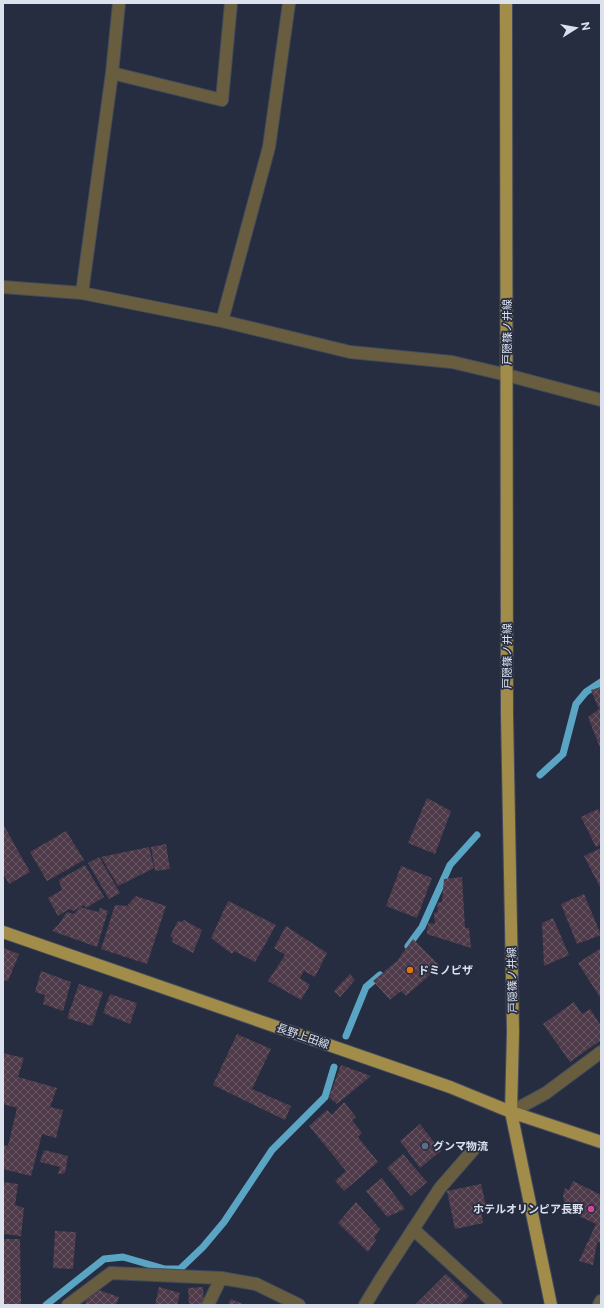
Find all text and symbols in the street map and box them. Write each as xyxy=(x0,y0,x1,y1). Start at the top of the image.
north arrow xyxy=(556,8,596,48)
text: N xyxy=(579,21,593,31)
street label: 戸隠篠ノ井線 xyxy=(501,299,513,365)
street label: 戸隠篠ノ井線 xyxy=(501,623,513,689)
street label: 戸隠篠ノ井線 xyxy=(505,947,519,1013)
place label: ドミノピザ xyxy=(418,964,473,976)
marker: ドミノピザ xyxy=(405,965,415,975)
street label: 長野上田線 xyxy=(275,1021,331,1051)
place label: グンマ物流 xyxy=(433,1140,488,1152)
marker: グンマ物流 xyxy=(420,1141,430,1151)
place label: ホテルオリンピア長野 xyxy=(473,1203,584,1215)
marker: ホテルオリンピア長野 xyxy=(586,1204,596,1214)

